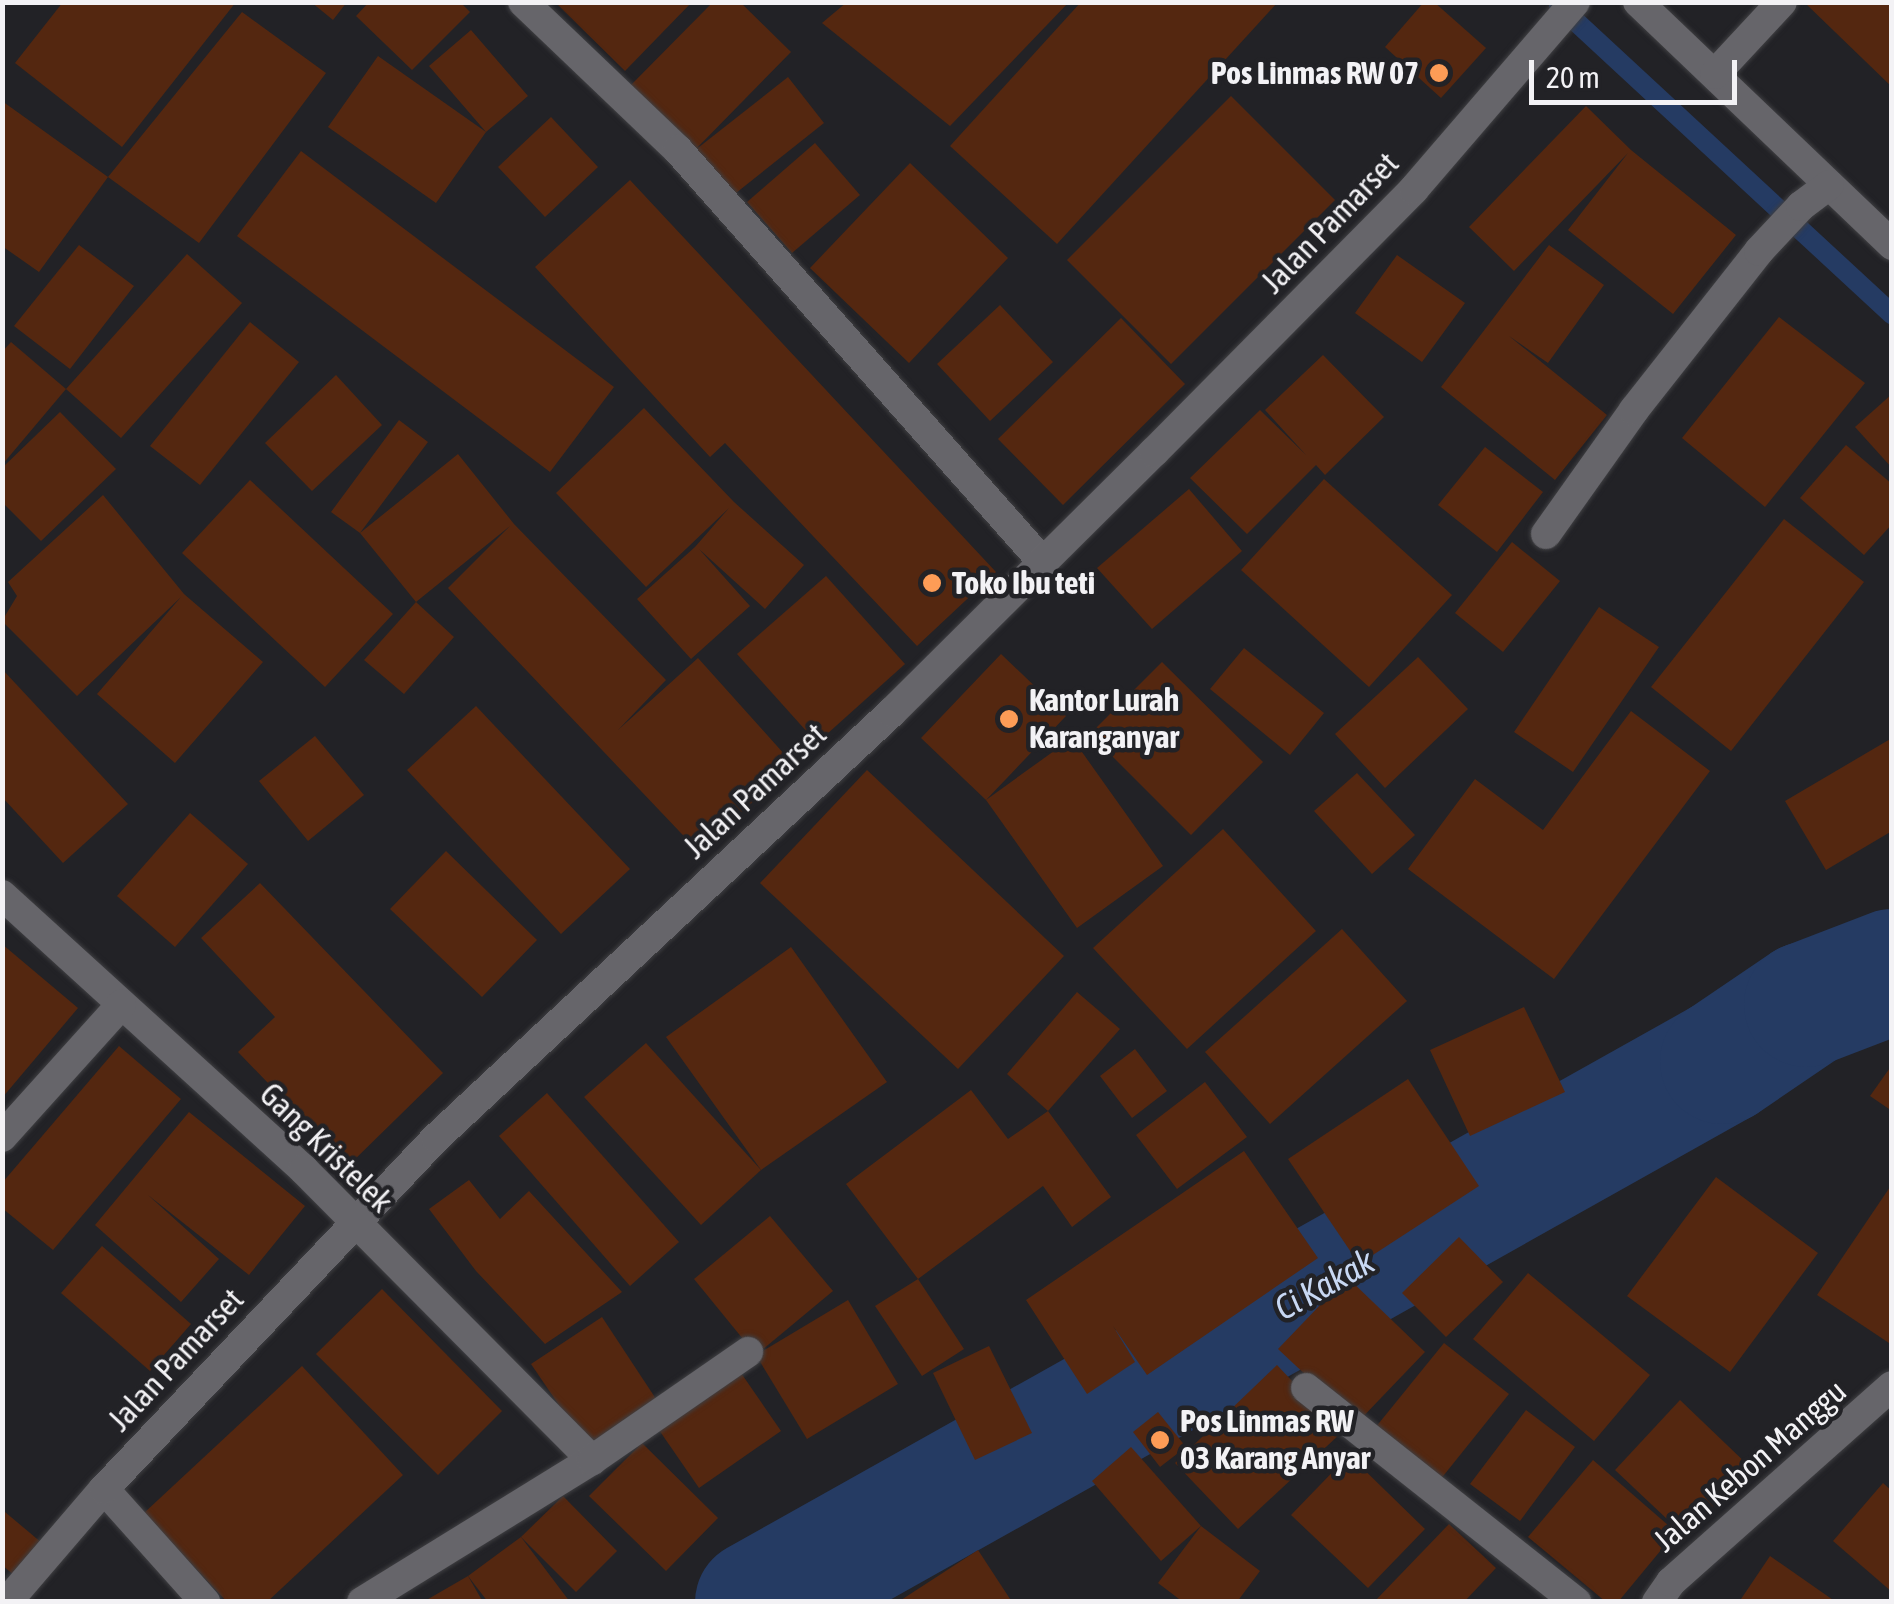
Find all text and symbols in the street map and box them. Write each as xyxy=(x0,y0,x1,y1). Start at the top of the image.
scale bar xyxy=(1534,40,1742,102)
place label: Pos Linmas RW 07 xyxy=(1211,54,1419,92)
text: 20 m xyxy=(1546,60,1600,94)
marker: Pos Linmas RW 07 xyxy=(1428,62,1450,84)
street label: Jalan Pamarset xyxy=(1253,145,1407,301)
place label: Toko Ibu teti xyxy=(952,564,1095,602)
marker: Toko Ibu teti xyxy=(921,572,943,594)
place label: Kantor Lurah Karanganyar xyxy=(1029,682,1179,757)
marker: Kantor Lurah Karanganyar xyxy=(998,708,1020,730)
street label: Jalan Pamarset xyxy=(676,715,834,867)
street label: Gang Kristelek xyxy=(252,1075,400,1221)
water label: Ci Kakak xyxy=(1267,1240,1381,1328)
street label: Jalan Pamarset xyxy=(100,1281,252,1439)
street label: Jalan Kebon Manggu xyxy=(1646,1372,1854,1560)
place label: Pos Linmas RW 03 Karang Anyar xyxy=(1180,1403,1370,1478)
marker: Pos Linmas RW 03 Karang Anyar xyxy=(1149,1429,1171,1451)

